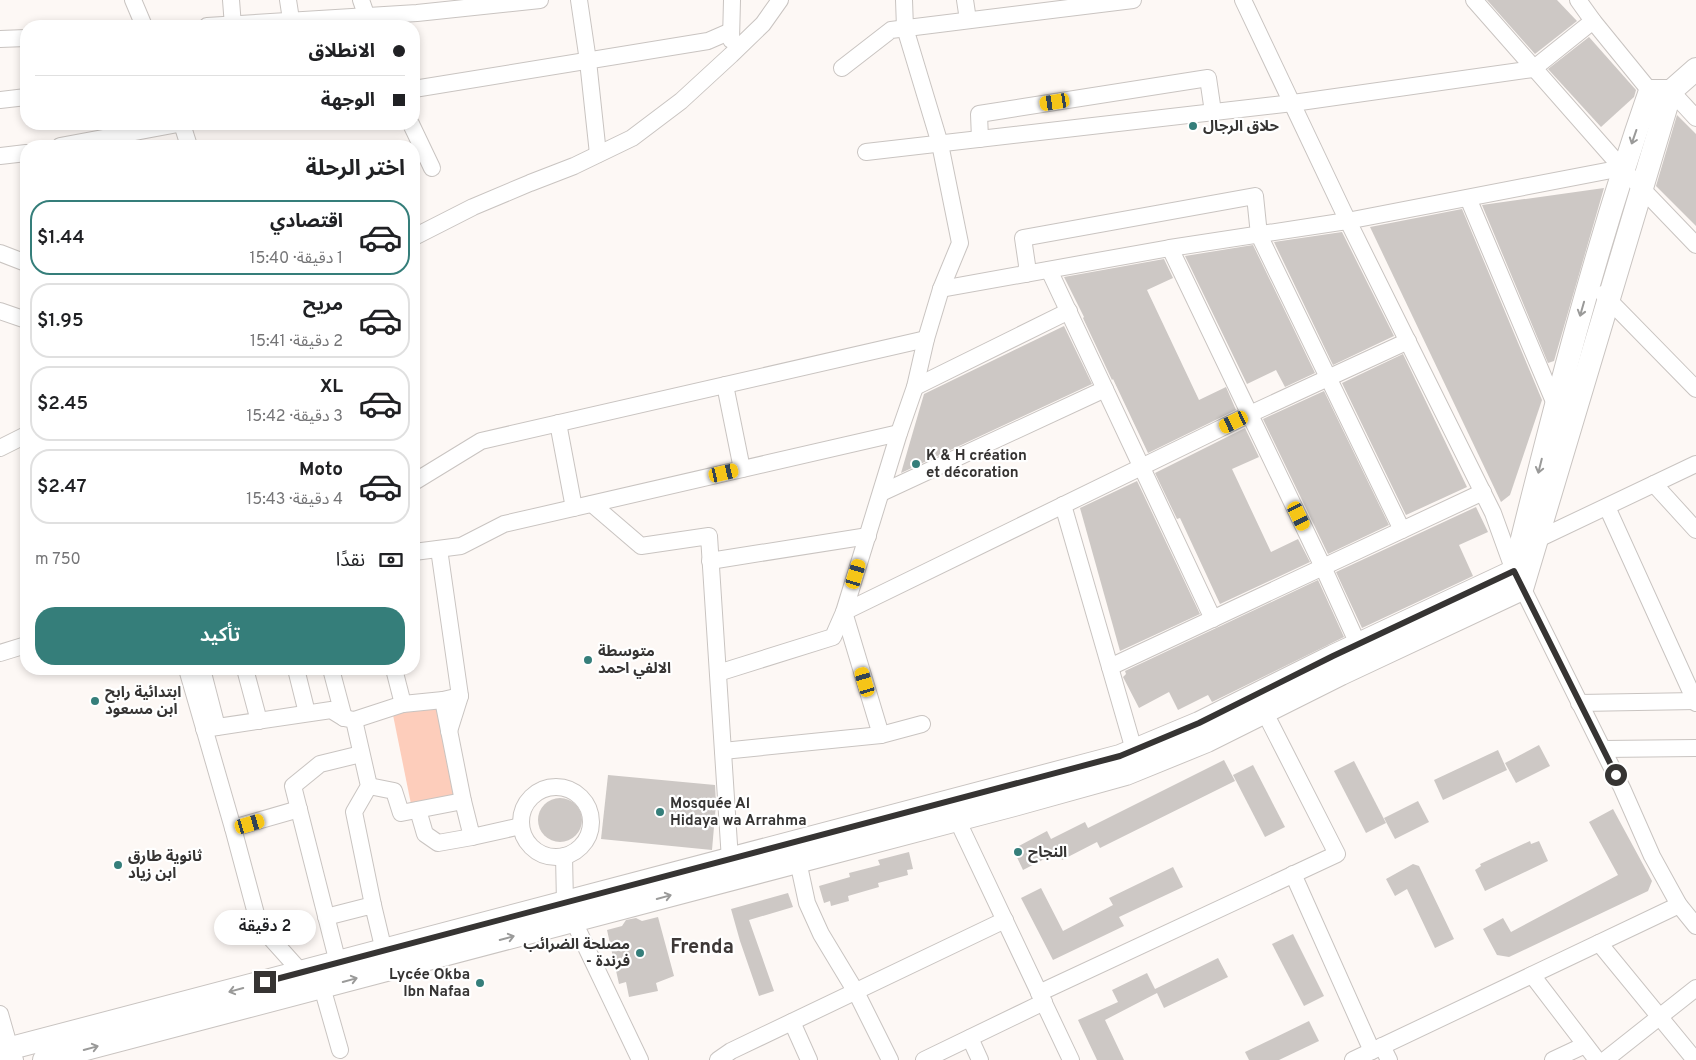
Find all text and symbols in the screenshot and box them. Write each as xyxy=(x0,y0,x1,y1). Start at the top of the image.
text: الانطلاق xyxy=(309,40,375,64)
text: الوجهة xyxy=(321,89,375,113)
car xyxy=(1039,92,1070,112)
place label: حلاق الرجال xyxy=(1203,118,1279,137)
marker: حلاق الرجال xyxy=(1187,120,1199,132)
one-way arrow xyxy=(1628,128,1638,144)
text: اختر الرحلة xyxy=(306,156,405,183)
text: اقتصادي xyxy=(270,210,343,234)
icon: car xyxy=(358,215,403,260)
text: $1.44 xyxy=(37,226,84,250)
text: 1 دقيقة · 15:40 xyxy=(250,249,343,269)
text: مريح xyxy=(303,293,343,317)
icon: car xyxy=(358,298,403,343)
one-way arrow xyxy=(1577,301,1587,317)
text: $1.95 xyxy=(37,309,84,333)
text: 2 دقيقة · 15:41 xyxy=(250,332,343,352)
text: XL xyxy=(320,375,343,399)
icon: car xyxy=(358,381,403,426)
text: $2.45 xyxy=(37,392,88,416)
text: 3 دقيقة · 15:42 xyxy=(246,407,343,427)
car xyxy=(1217,409,1250,435)
place label: K & H création et décoration xyxy=(926,447,1027,483)
one-way arrow xyxy=(1535,457,1544,473)
text: Moto xyxy=(299,458,343,482)
marker: K & H création et décoration xyxy=(910,458,922,470)
car xyxy=(707,462,740,484)
icon: car xyxy=(358,464,403,509)
text: $2.47 xyxy=(37,475,87,499)
text: 4 دقيقة · 15:43 xyxy=(246,490,343,510)
car xyxy=(1285,499,1312,533)
icon: cash xyxy=(377,546,405,574)
text: نقدًا xyxy=(336,549,365,573)
text: 750 m xyxy=(35,550,81,570)
car xyxy=(844,557,867,591)
button: تأكيد xyxy=(35,607,405,665)
place label: متوسطة الالفي احمد xyxy=(598,643,671,679)
marker: متوسطة الالفي احمد xyxy=(582,654,594,666)
car xyxy=(853,665,876,699)
place label: ابتدائية رابح ابن مسعود xyxy=(105,684,181,720)
marker: ابتدائية رابح ابن مسعود xyxy=(89,695,101,707)
route start xyxy=(1605,764,1627,786)
place label: Mosquée Al Hidaya wa Arrahma xyxy=(670,795,807,831)
marker: Mosquée Al Hidaya wa Arrahma xyxy=(654,806,666,818)
car xyxy=(233,813,266,835)
place label: النجاح xyxy=(1028,844,1067,863)
marker: النجاح xyxy=(1012,846,1024,858)
place label: ثانوية طارق ابن زياد xyxy=(128,848,202,884)
marker: ثانوية طارق ابن زياد xyxy=(112,859,124,871)
one-way arrow xyxy=(656,892,672,901)
callout: 2 دقيقة xyxy=(214,910,316,944)
text: 2 دقيقة xyxy=(239,917,291,937)
one-way arrow xyxy=(499,933,515,943)
district label: Frenda xyxy=(670,935,734,961)
place label: مصلحة الضرائب - فرندة xyxy=(523,936,630,972)
marker: مصلحة الضرائب - فرندة xyxy=(634,947,646,959)
place label: Lycée Okba Ibn Nafaa xyxy=(389,966,470,1002)
route end xyxy=(254,971,276,993)
one-way arrow xyxy=(342,975,358,984)
marker: Lycée Okba Ibn Nafaa xyxy=(474,977,486,989)
one-way arrow xyxy=(229,986,245,995)
one-way arrow xyxy=(83,1042,99,1052)

